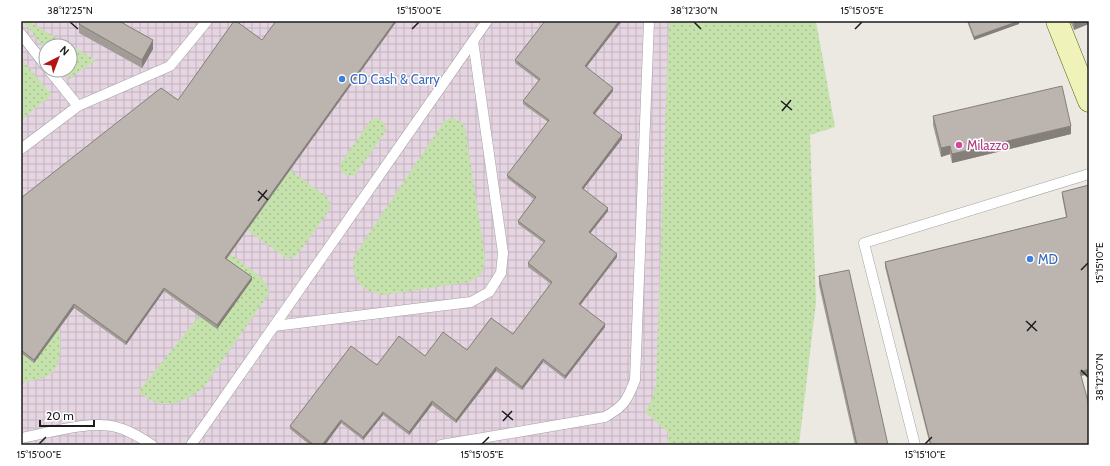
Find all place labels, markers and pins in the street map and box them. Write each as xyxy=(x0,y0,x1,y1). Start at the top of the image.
place label: CD Cash & Carry xyxy=(350,71,440,87)
marker: CD Cash & Carry xyxy=(337,74,347,84)
place label: Milazzo xyxy=(967,137,1009,153)
marker: Milazzo xyxy=(954,140,964,150)
place label: MD xyxy=(1038,251,1058,267)
marker: MD xyxy=(1025,254,1035,264)

